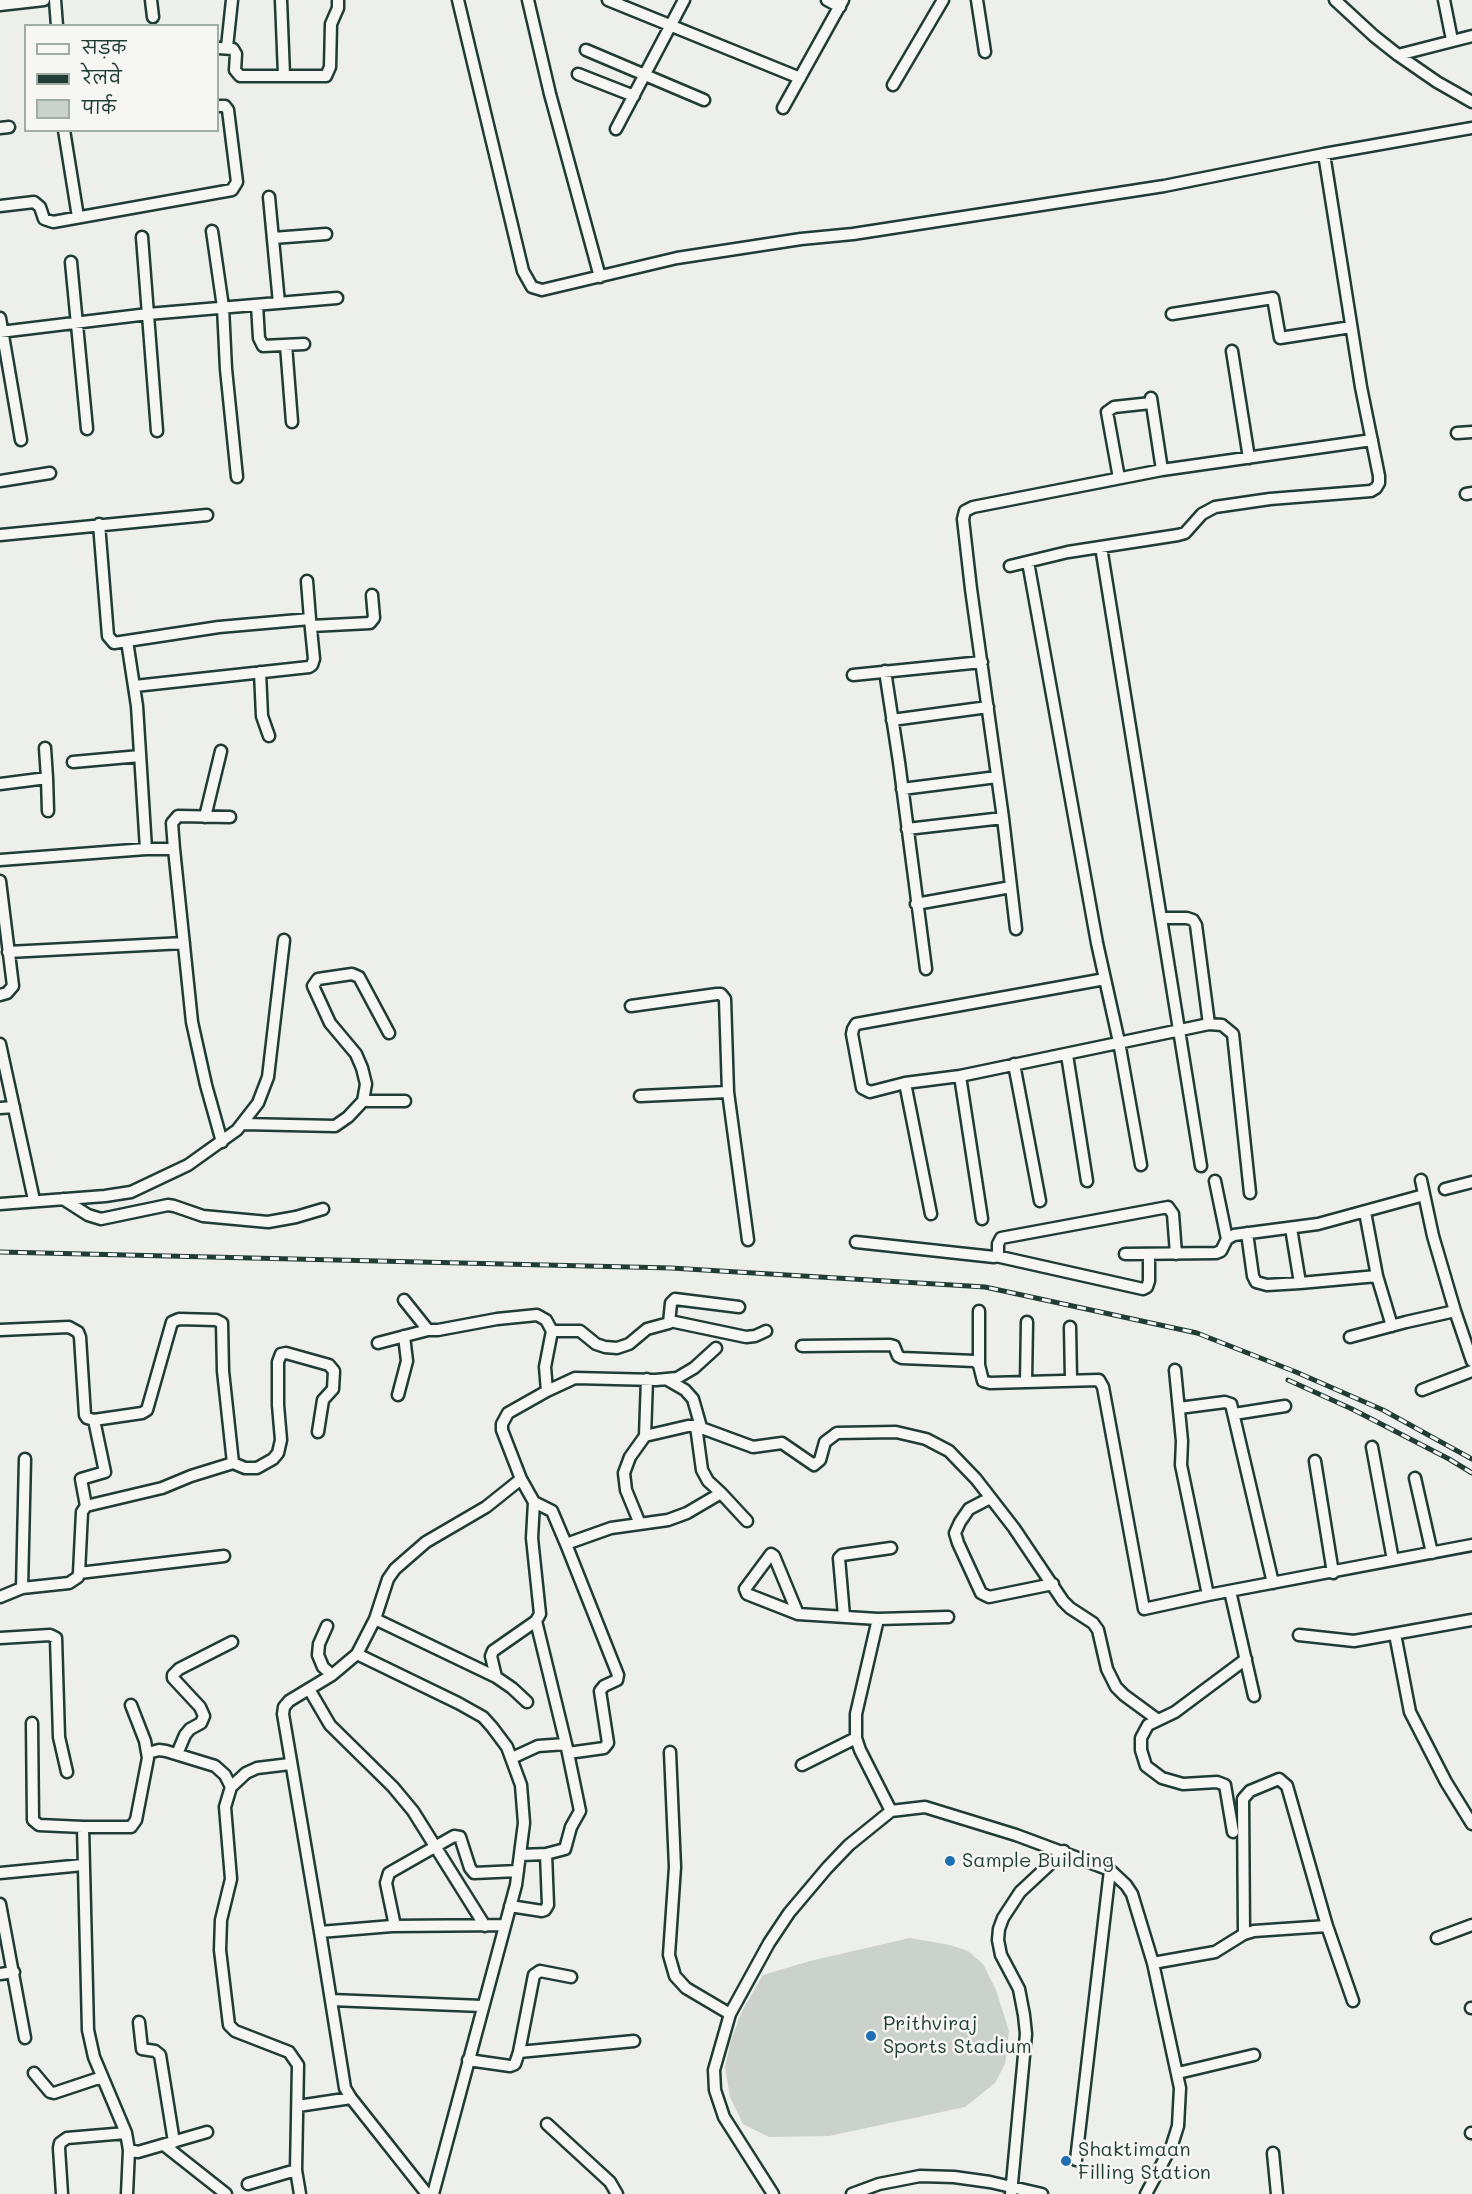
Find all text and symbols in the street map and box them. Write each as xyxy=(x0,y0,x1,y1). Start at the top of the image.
legend xyxy=(24,24,219,132)
text: सड़क xyxy=(82,35,126,59)
text: रेलवे xyxy=(82,65,122,89)
text: पार्क xyxy=(82,95,116,119)
place label: Sample Building xyxy=(962,1849,1114,1873)
marker: Sample Building xyxy=(943,1854,957,1868)
place label: Prithviraj Sports Stadium xyxy=(883,2012,1032,2059)
marker: Prithviraj Sports Stadium xyxy=(864,2029,878,2043)
place label: Shaktimaan Filling Station xyxy=(1078,2138,1211,2185)
marker: Shaktimaan Filling Station xyxy=(1059,2154,1073,2168)

